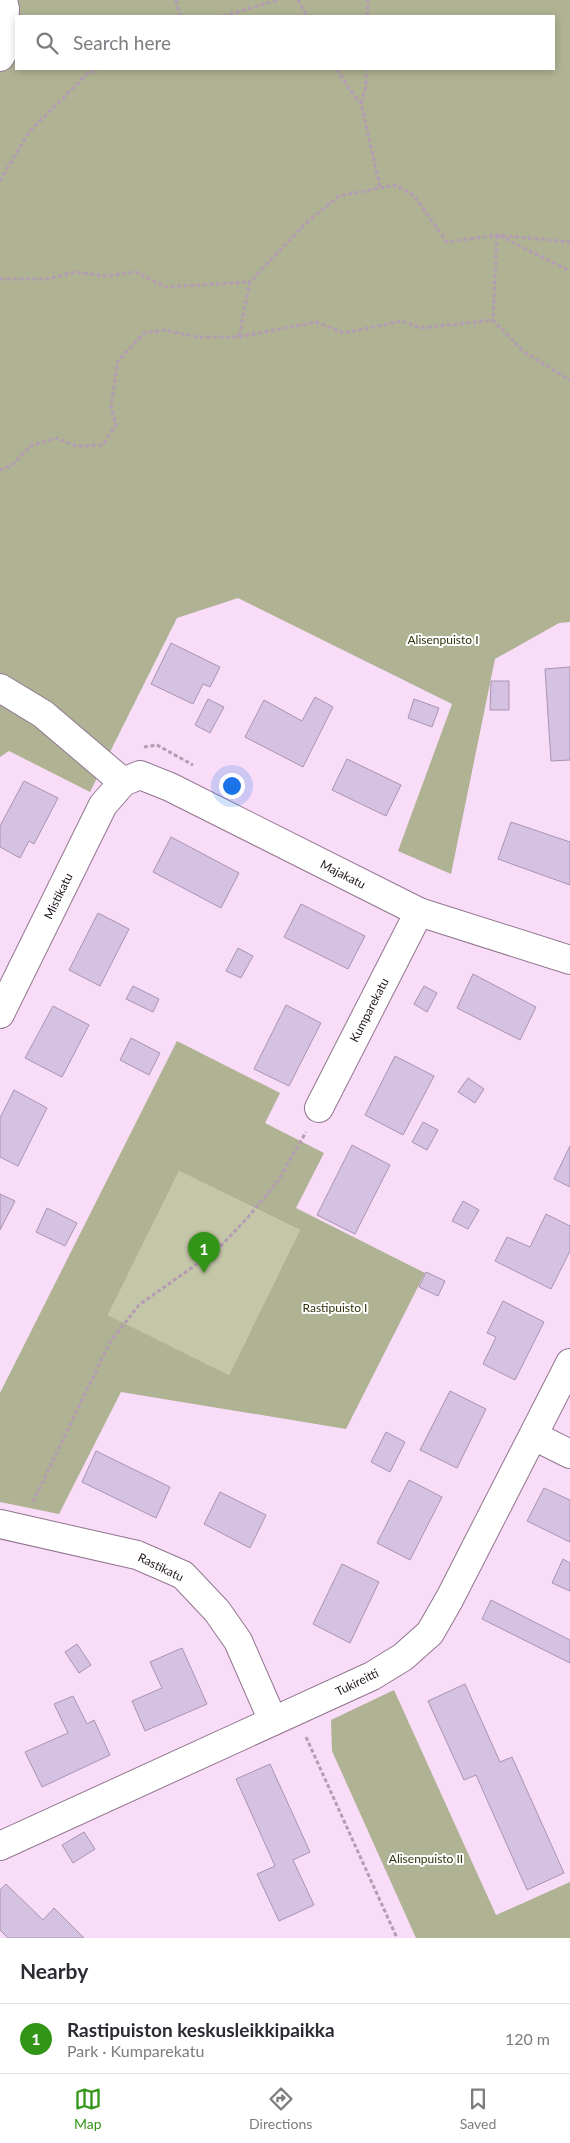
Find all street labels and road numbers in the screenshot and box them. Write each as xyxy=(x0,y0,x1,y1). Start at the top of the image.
street label: Majakatu xyxy=(318,856,368,892)
street label: Mistikatu xyxy=(40,870,76,922)
street label: Kumparekatu xyxy=(346,975,392,1045)
street label: Rastikatu xyxy=(136,1550,186,1584)
street label: Tukireitti xyxy=(333,1665,381,1699)

